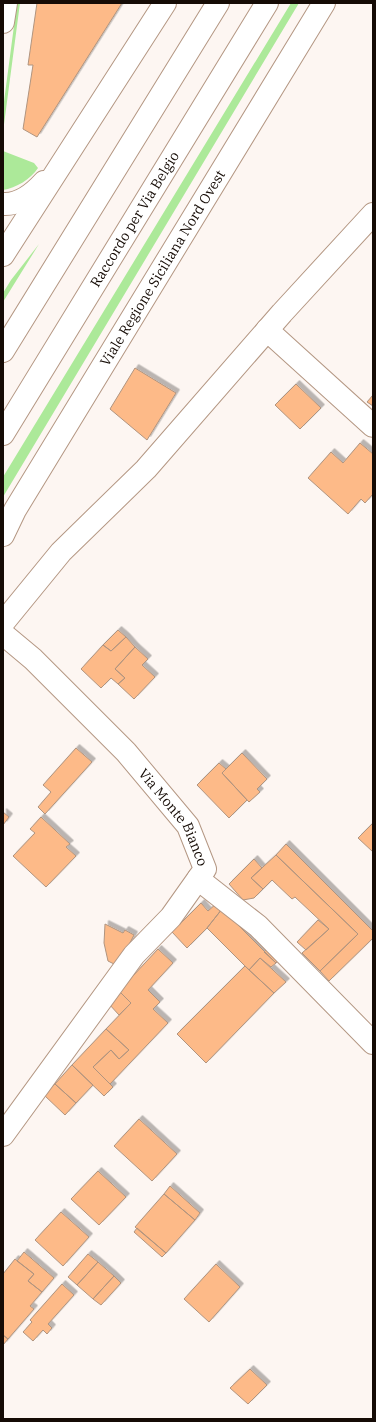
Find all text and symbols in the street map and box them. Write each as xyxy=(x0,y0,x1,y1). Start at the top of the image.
street label: Raccordo per Via Belgio xyxy=(86,148,183,290)
street label: Viale Regione Siciliana Nord Ovest xyxy=(96,167,229,369)
street label: Via Monte Bianco xyxy=(135,765,212,869)

